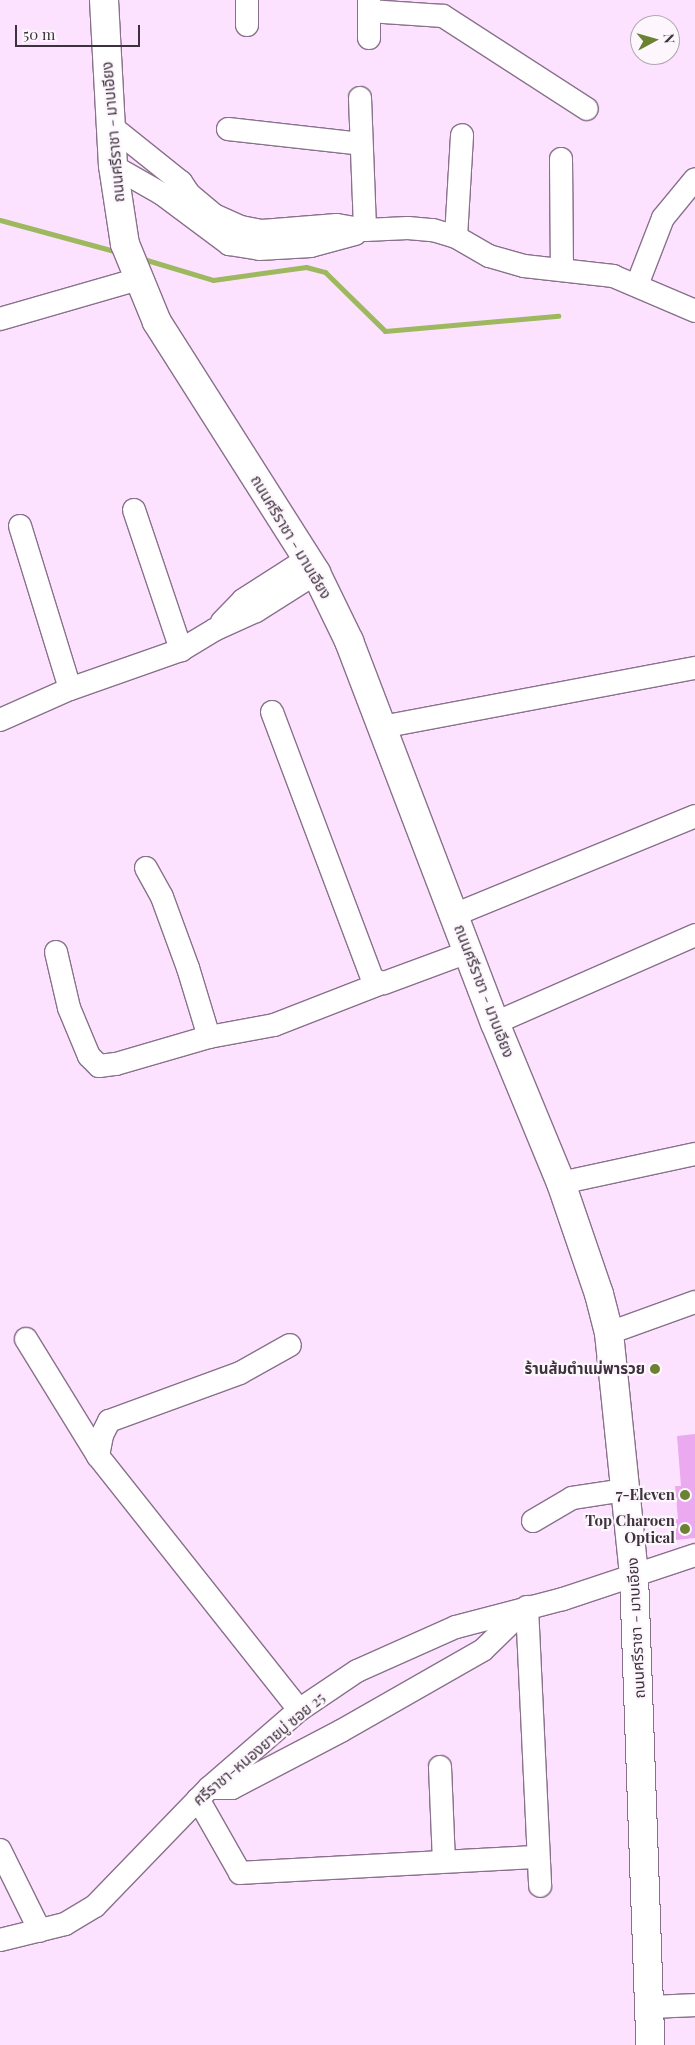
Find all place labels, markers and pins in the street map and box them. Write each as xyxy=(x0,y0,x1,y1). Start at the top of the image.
place label: ร้านส้มตำแม่พารวย xyxy=(524,1360,645,1378)
marker: ร้านส้มตำแม่พารวย xyxy=(649,1363,661,1375)
place label: 7-Eleven xyxy=(616,1486,675,1504)
marker: 7-Eleven xyxy=(679,1489,691,1501)
place label: Top Charoen Optical xyxy=(585,1511,675,1546)
marker: Top Charoen Optical xyxy=(679,1523,691,1535)

